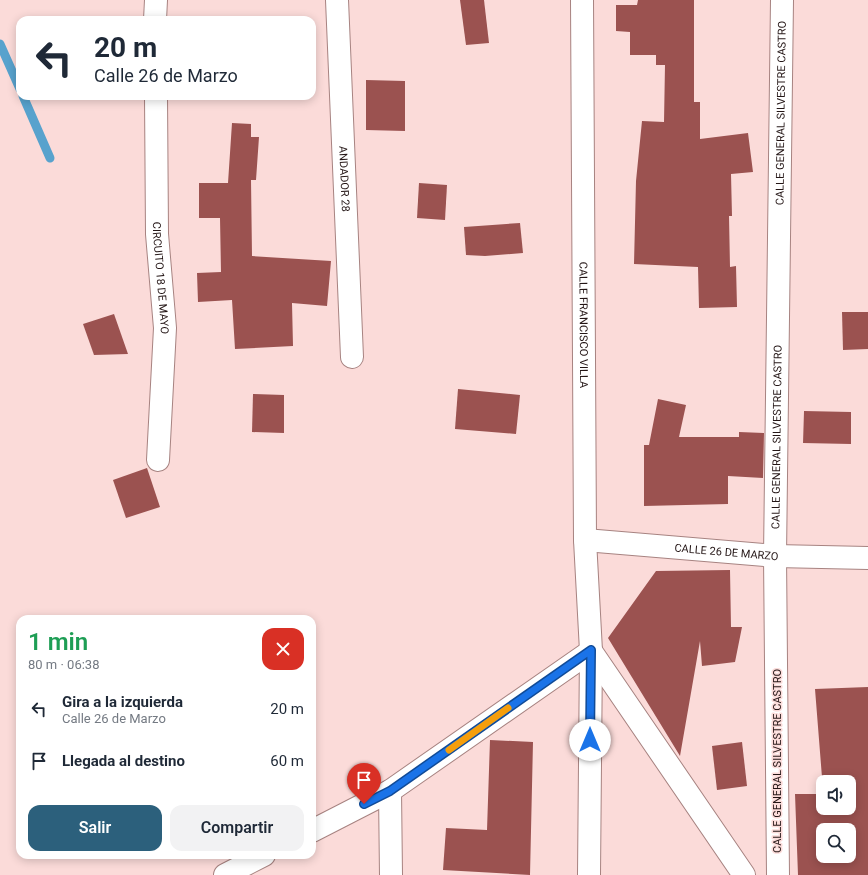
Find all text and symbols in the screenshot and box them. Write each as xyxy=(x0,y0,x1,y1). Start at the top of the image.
street label: CALLE GENERAL SILVESTRE CASTRO xyxy=(773,21,788,205)
text: 20 m xyxy=(94,31,157,64)
icon: left xyxy=(28,32,80,84)
text: Calle 26 de Marzo xyxy=(94,65,238,86)
street label: ANDADOR 28 xyxy=(337,146,352,212)
street label: CIRCUITO 18 DE MAYO xyxy=(150,222,172,334)
street label: CALLE FRANCISCO VILLA xyxy=(577,262,591,389)
street label: CALLE GENERAL SILVESTRE CASTRO xyxy=(769,345,784,529)
street label: CALLE 26 DE MARZO xyxy=(674,541,779,563)
text: 1 min xyxy=(28,628,88,656)
button: close xyxy=(262,628,304,670)
text: 80 m · 06:38 xyxy=(28,657,99,672)
street label: CALLE GENERAL SILVESTRE CASTRO xyxy=(771,669,784,853)
text: Gira a la izquierda xyxy=(62,693,183,711)
icon: left xyxy=(28,698,50,720)
text: 20 m xyxy=(270,700,304,718)
text: Calle 26 de Marzo xyxy=(62,711,166,726)
position arrow xyxy=(569,719,611,761)
icon: arrive xyxy=(28,750,50,772)
text: Llegada al destino xyxy=(62,752,185,770)
text: 60 m xyxy=(270,752,304,770)
pin xyxy=(347,763,381,804)
icon: arrive xyxy=(353,769,375,791)
map controls xyxy=(816,775,856,863)
button: sound xyxy=(816,775,856,815)
button: Salir xyxy=(28,805,162,851)
button: Compartir xyxy=(170,805,304,851)
button: search xyxy=(816,823,856,863)

